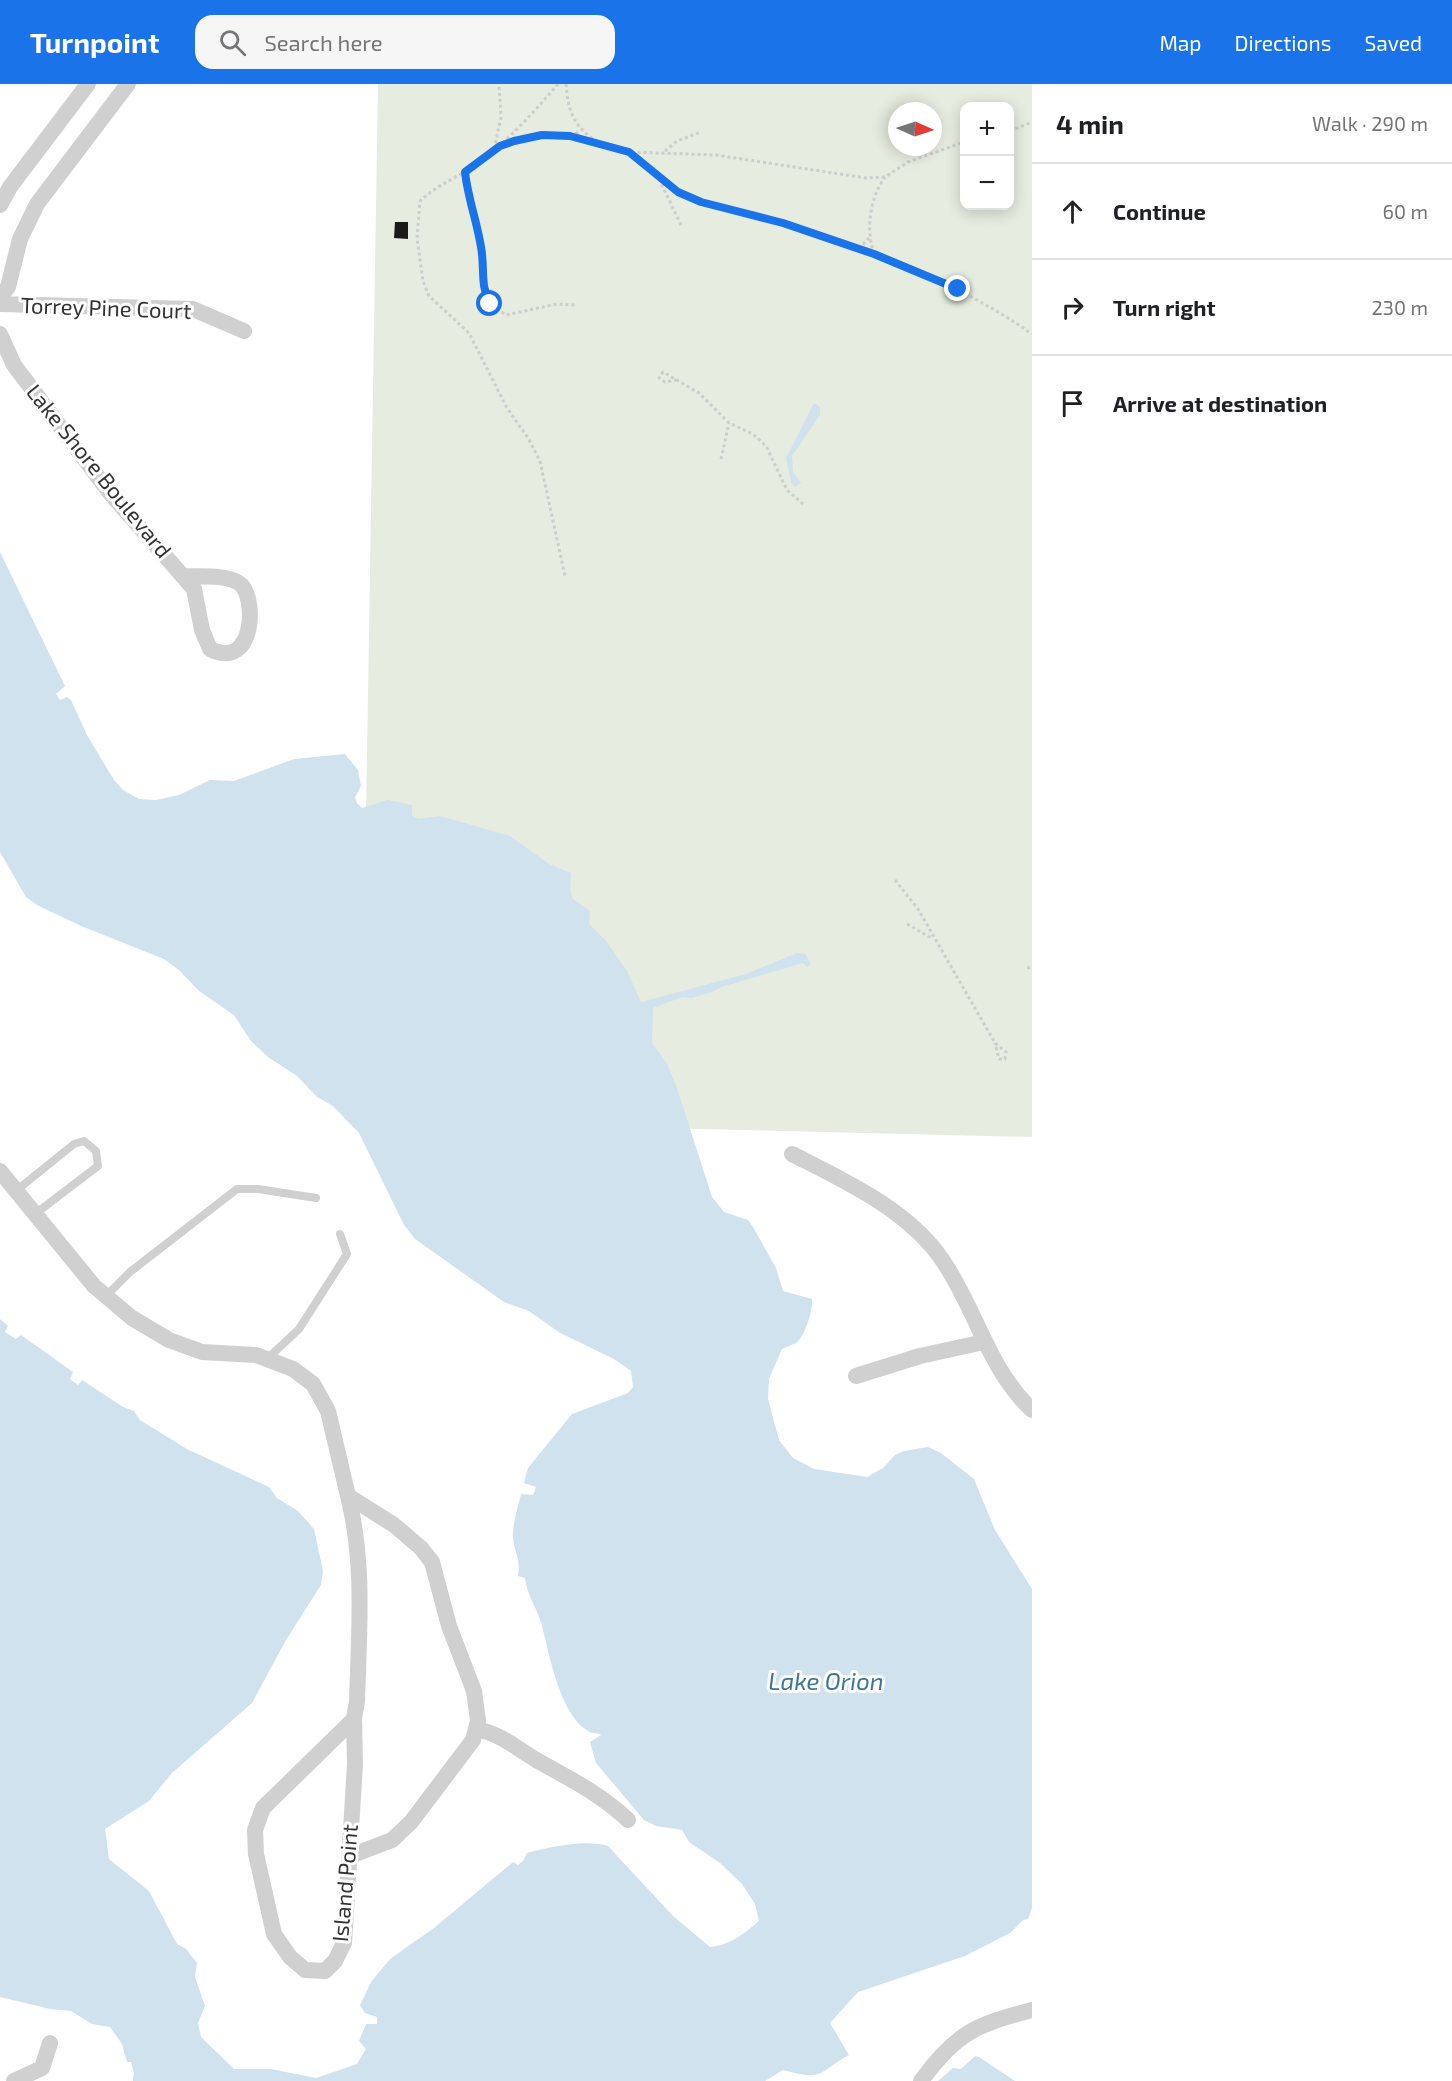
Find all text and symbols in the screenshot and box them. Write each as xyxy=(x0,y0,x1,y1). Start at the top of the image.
search box xyxy=(195,15,615,69)
text: Turnpoint xyxy=(30,25,159,59)
icon: search xyxy=(216,26,249,59)
text: Search here xyxy=(264,29,383,55)
text: Map xyxy=(1159,30,1202,55)
text: Directions xyxy=(1235,30,1331,55)
text: Saved xyxy=(1364,30,1422,55)
north arrow xyxy=(888,102,942,156)
map controls xyxy=(960,102,1014,210)
button: + xyxy=(960,102,1014,156)
text: 4 min xyxy=(1056,108,1124,139)
text: Walk · 290 m xyxy=(1312,111,1428,135)
button: − xyxy=(960,156,1014,210)
icon: ahead xyxy=(1056,195,1089,228)
text: Continue xyxy=(1113,198,1206,224)
text: 60 m xyxy=(1383,199,1428,223)
route end xyxy=(944,275,970,301)
route start xyxy=(476,290,502,316)
street label: Torrey Pine Court xyxy=(20,291,192,323)
icon: right xyxy=(1056,291,1089,324)
text: Turn right xyxy=(1113,294,1215,320)
text: 230 m xyxy=(1372,295,1428,319)
street label: Lake Shore Boulevard xyxy=(22,378,178,562)
icon: arrive xyxy=(1056,387,1089,420)
text: Arrive at destination xyxy=(1113,390,1327,416)
water label: Lake Orion xyxy=(768,1666,884,1695)
street label: Island Point xyxy=(326,1823,362,1943)

